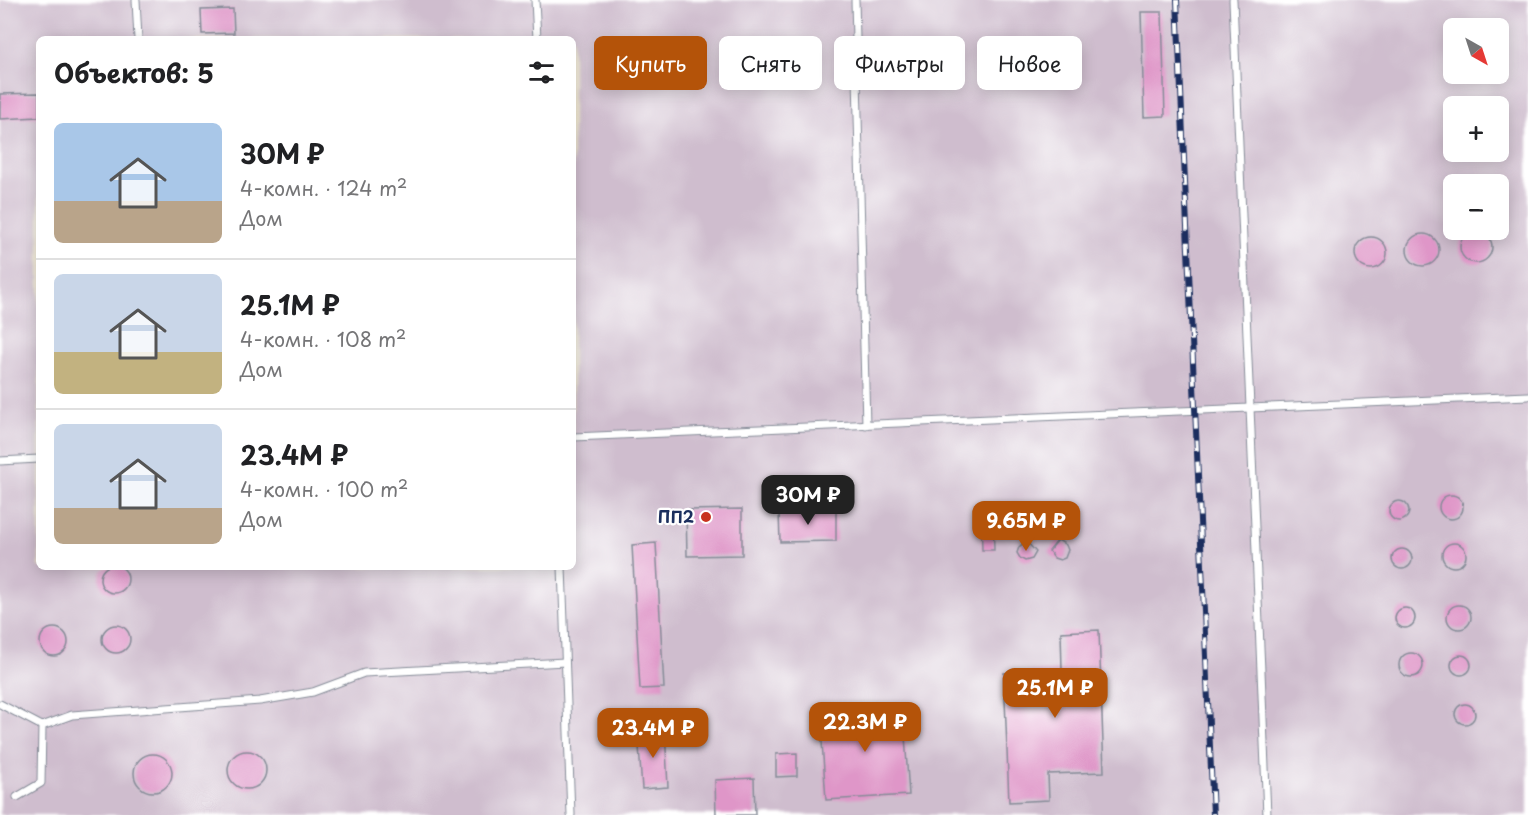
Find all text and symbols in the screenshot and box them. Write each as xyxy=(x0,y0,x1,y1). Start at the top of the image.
north arrow xyxy=(1443,18,1509,84)
map controls xyxy=(1443,18,1509,240)
chip: Купить xyxy=(594,36,707,90)
chip: Снять xyxy=(719,36,822,90)
chip: Фильтры xyxy=(834,36,965,90)
chip: Новое xyxy=(977,36,1082,90)
text: Объектов: 5 xyxy=(54,53,214,92)
icon: filters xyxy=(525,56,558,89)
button: + xyxy=(1443,96,1509,162)
text: 30M ₽ xyxy=(240,134,325,173)
icon: home xyxy=(102,147,174,219)
text: 4-комн. · 124 m² xyxy=(240,173,407,203)
button: − xyxy=(1443,174,1509,240)
text: Дом xyxy=(240,203,283,233)
text: 25.1M ₽ xyxy=(240,285,340,324)
icon: home xyxy=(102,298,174,370)
text: 4-комн. · 108 m² xyxy=(240,324,406,354)
text: Дом xyxy=(240,354,283,384)
text: 23.4M ₽ xyxy=(240,435,348,474)
icon: home xyxy=(102,448,174,520)
text: 4-комн. · 100 m² xyxy=(240,474,408,504)
pin: 30M ₽ xyxy=(766,475,850,526)
text: 30M ₽ xyxy=(775,479,841,509)
pin: 9.65M ₽ xyxy=(971,501,1081,552)
text: Дом xyxy=(240,504,283,534)
place label: ПП2 xyxy=(658,504,694,528)
text: 9.65M ₽ xyxy=(986,505,1066,535)
marker: ПП2 xyxy=(699,510,713,524)
pin: 25.1M ₽ xyxy=(1000,668,1110,719)
text: 25.1M ₽ xyxy=(1017,672,1093,702)
pin: 22.3M ₽ xyxy=(810,702,920,753)
text: 22.3M ₽ xyxy=(823,706,907,736)
pin: 23.4M ₽ xyxy=(598,708,708,759)
text: 23.4M ₽ xyxy=(611,712,695,742)

